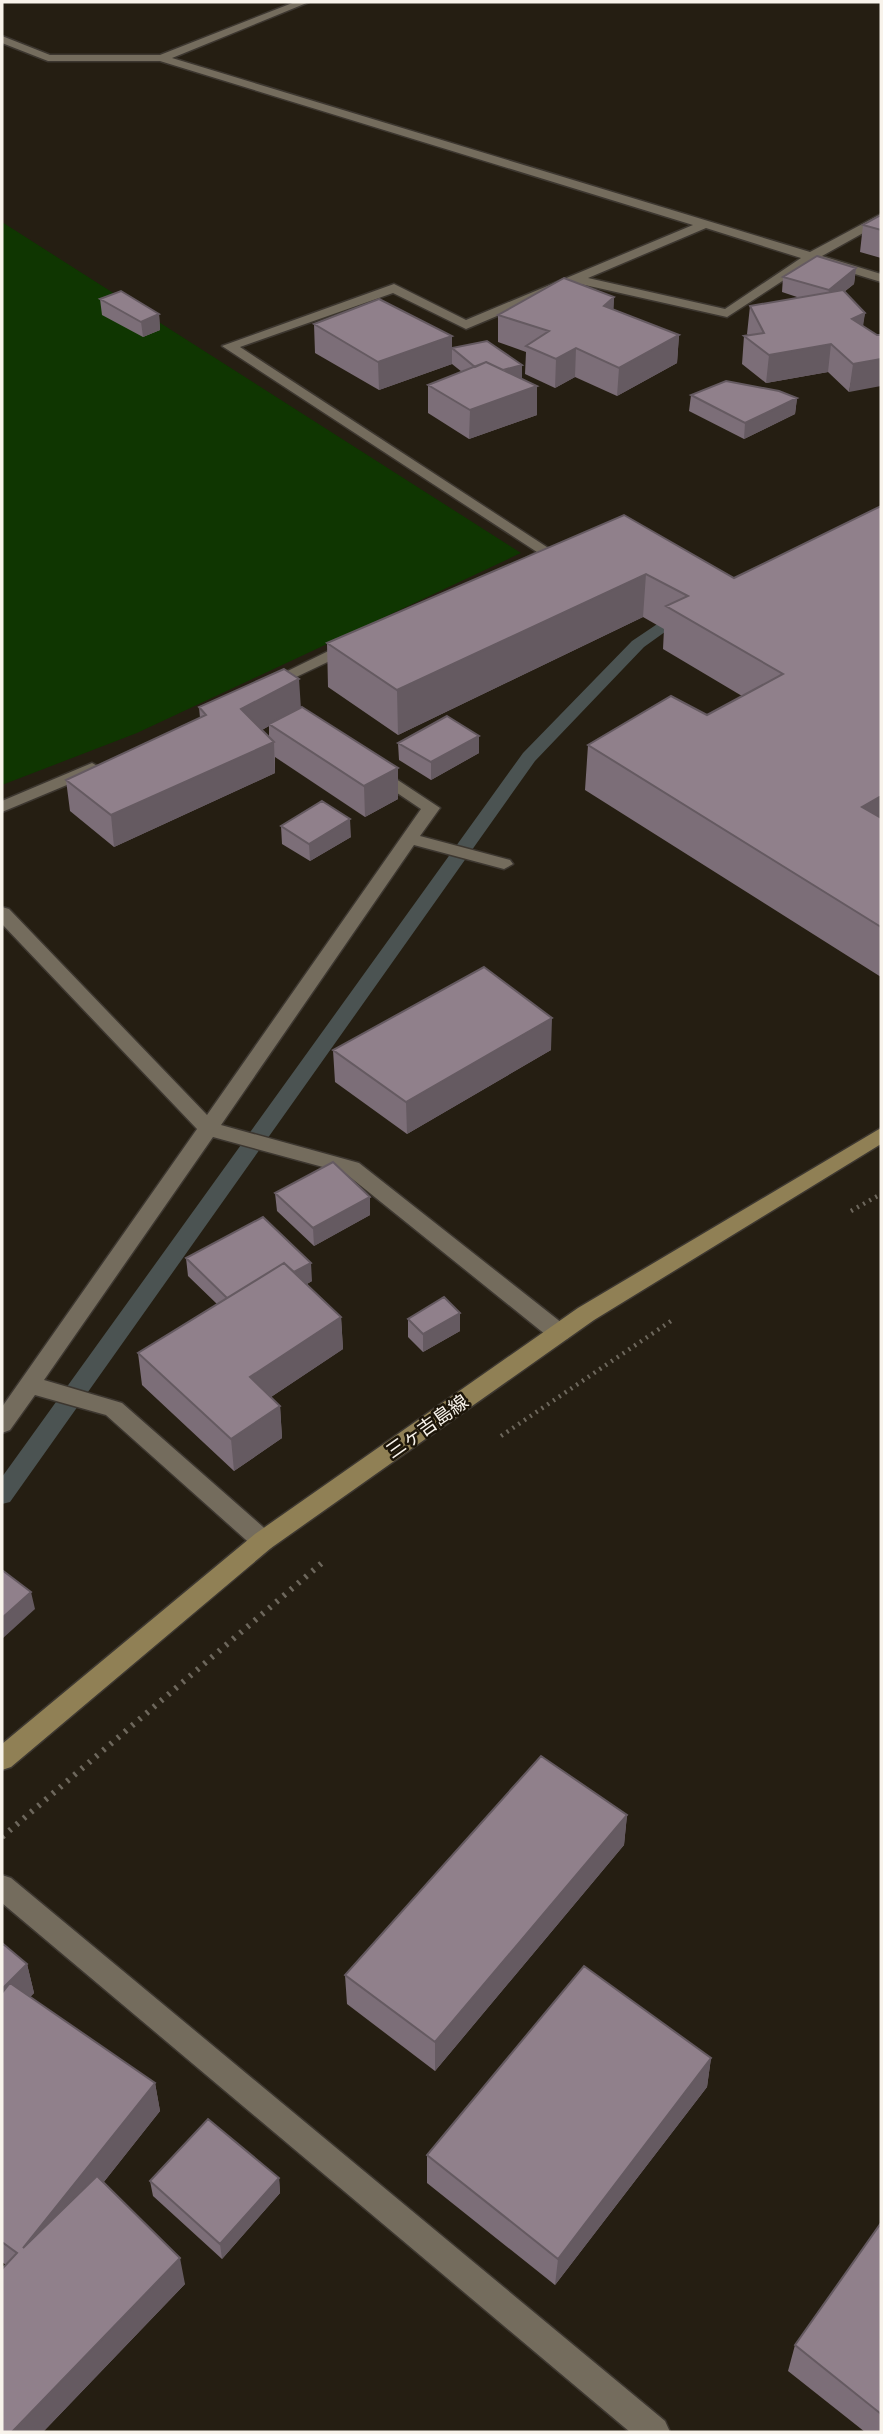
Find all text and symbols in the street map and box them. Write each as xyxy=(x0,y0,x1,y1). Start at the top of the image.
street label: 三ヶ吉島線 xyxy=(381,1389,473,1463)

